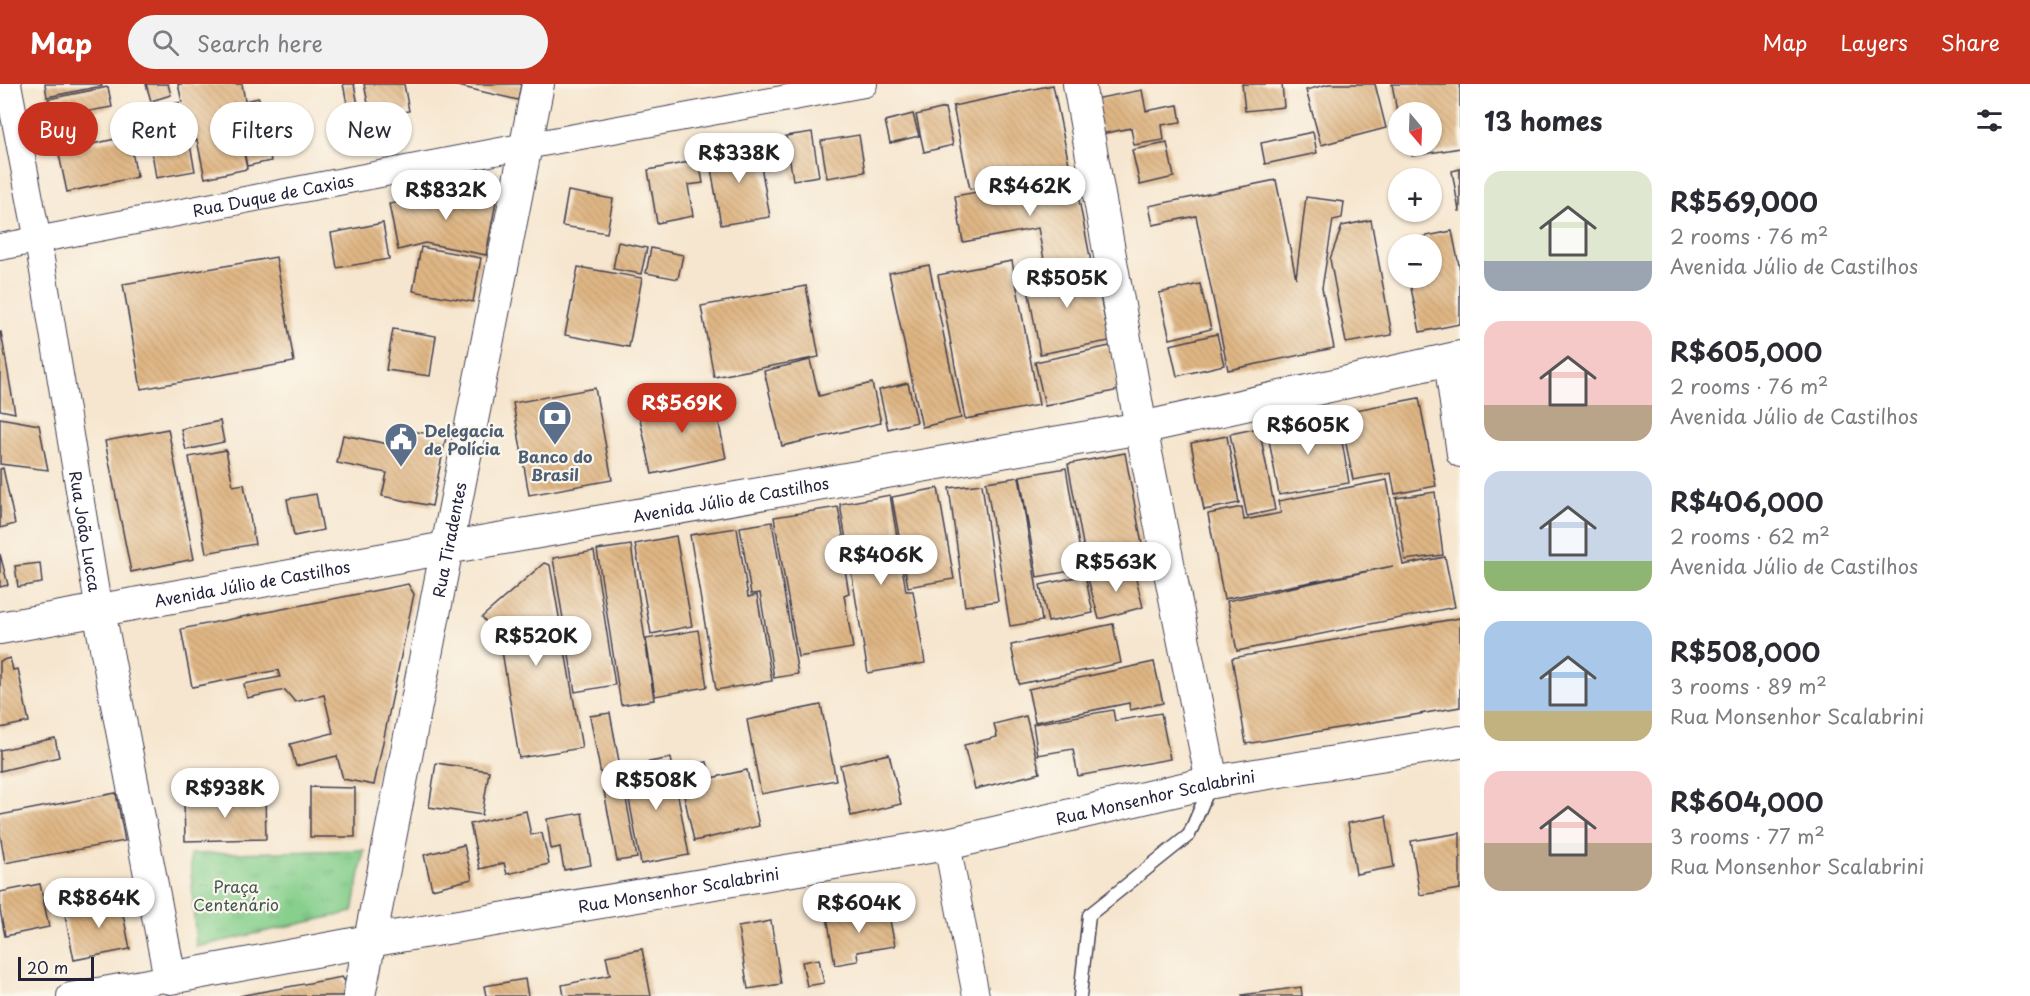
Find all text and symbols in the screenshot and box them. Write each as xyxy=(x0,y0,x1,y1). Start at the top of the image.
search box xyxy=(128,15,548,69)
text: Map xyxy=(30,21,92,64)
icon: search xyxy=(149,26,182,59)
text: Search here xyxy=(197,26,323,59)
text: Map xyxy=(1763,26,1807,58)
text: Layers xyxy=(1840,26,1908,58)
text: Share xyxy=(1941,26,2000,58)
text: 13 homes xyxy=(1484,101,1602,140)
chip: Buy xyxy=(18,102,98,156)
chip: Rent xyxy=(110,102,198,156)
chip: Filters xyxy=(210,102,314,156)
chip: New xyxy=(326,102,412,156)
north arrow xyxy=(1388,102,1442,156)
map controls xyxy=(1388,102,1442,288)
icon: filters xyxy=(1973,104,2006,137)
pin: R$338K xyxy=(690,133,788,184)
text: R$338K xyxy=(698,137,780,167)
pin: R$462K xyxy=(981,166,1079,217)
street label: Rua Duque de Caxias xyxy=(190,167,356,222)
button: + xyxy=(1388,168,1442,222)
pin: R$832K xyxy=(397,170,495,221)
text: R$462K xyxy=(989,170,1071,200)
text: R$832K xyxy=(405,174,487,204)
text: R$569,000 xyxy=(1670,182,1818,221)
icon: home xyxy=(1532,195,1604,267)
text: 2 rooms · 76 m² xyxy=(1670,221,1828,251)
button: − xyxy=(1388,234,1442,288)
text: Avenida Júlio de Castilhos xyxy=(1670,251,1918,281)
pin: R$505K xyxy=(1018,258,1116,309)
text: R$505K xyxy=(1026,262,1108,292)
text: R$605,000 xyxy=(1670,332,1822,371)
icon: home xyxy=(1532,345,1604,417)
text: 2 rooms · 76 m² xyxy=(1670,371,1828,401)
pin: R$569K xyxy=(633,383,731,434)
text: R$569K xyxy=(641,387,723,417)
bank icon: Banco do Brasil xyxy=(537,399,573,446)
text: Avenida Júlio de Castilhos xyxy=(1670,401,1918,431)
pin: R$605K xyxy=(1259,405,1357,456)
text: R$605K xyxy=(1266,409,1350,439)
place label: Delegacia de Polícia xyxy=(424,418,505,460)
public building icon: Delegacia de Polícia xyxy=(383,421,419,468)
place label: Banco do Brasil xyxy=(517,444,593,486)
street label: Rua João Lucca xyxy=(64,469,108,594)
street label: Avenida Júlio de Castilhos xyxy=(631,470,831,528)
street label: Rua Tiradentes xyxy=(426,480,472,599)
text: R$406,000 xyxy=(1670,482,1824,521)
icon: home xyxy=(1532,495,1604,567)
text: 2 rooms · 62 m² xyxy=(1670,521,1830,551)
pin: R$406K xyxy=(832,535,930,586)
text: R$406K xyxy=(839,539,923,569)
pin: R$563K xyxy=(1067,542,1165,593)
text: R$563K xyxy=(1075,546,1157,576)
text: Avenida Júlio de Castilhos xyxy=(1670,551,1918,581)
street label: Avenida Júlio de Castilhos xyxy=(152,553,352,612)
pin: R$520K xyxy=(487,616,585,667)
text: R$520K xyxy=(494,620,578,650)
text: R$508,000 xyxy=(1670,632,1820,671)
icon: home xyxy=(1532,645,1604,717)
text: 3 rooms · 89 m² xyxy=(1670,671,1827,701)
text: Rua Monsenhor Scalabrini xyxy=(1670,701,1924,731)
pin: R$508K xyxy=(607,760,705,811)
street label: Rua Monsenhor Scalabrini xyxy=(1053,763,1257,830)
text: R$508K xyxy=(615,764,697,794)
pin: R$938K xyxy=(176,768,274,819)
text: R$938K xyxy=(185,772,265,802)
text: R$604,000 xyxy=(1670,782,1824,821)
icon: home xyxy=(1532,795,1604,867)
text: 3 rooms · 77 m² xyxy=(1670,821,1825,851)
text: Rua Monsenhor Scalabrini xyxy=(1670,851,1924,881)
street label: Rua Monsenhor Scalabrini xyxy=(576,860,781,918)
park label: Praça Centenário xyxy=(193,874,279,916)
pin: R$864K xyxy=(50,878,148,929)
text: R$864K xyxy=(58,882,140,912)
pin: R$604K xyxy=(810,883,908,934)
text: R$604K xyxy=(817,887,901,917)
scale bar xyxy=(18,954,94,982)
text: 20 m xyxy=(27,955,68,979)

